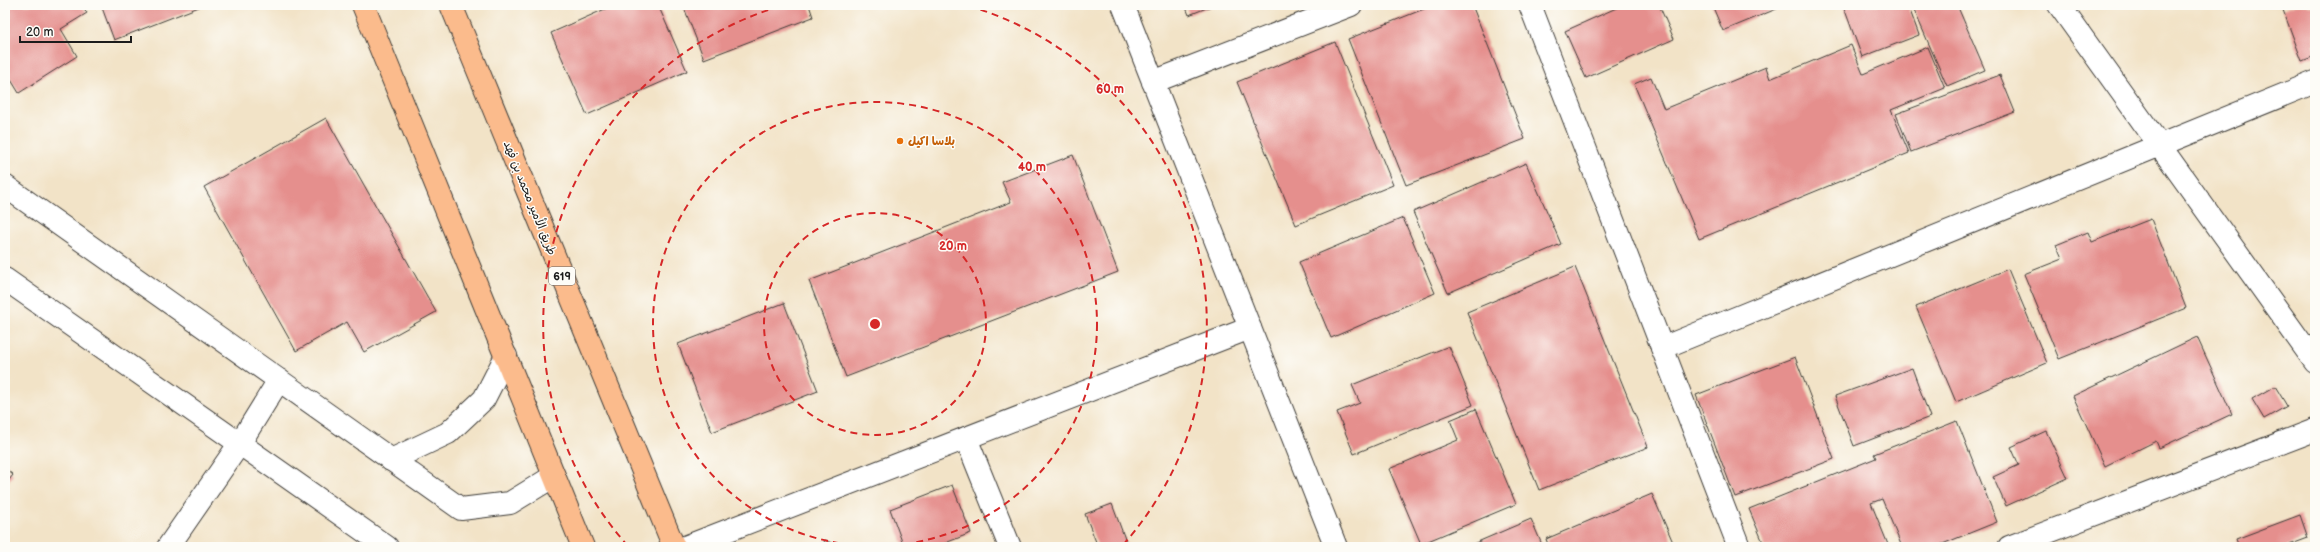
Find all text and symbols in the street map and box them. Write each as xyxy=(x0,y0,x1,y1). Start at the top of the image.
scale bar xyxy=(20,18,131,44)
text: 20 m xyxy=(26,25,53,40)
text: 60 m xyxy=(1096,82,1124,97)
place label: بلاسا اكيل xyxy=(908,134,955,149)
marker: بلاسا اكيل xyxy=(895,136,905,146)
street label: طريق الأمير محمد بن فهد xyxy=(500,138,560,258)
text: 40 m xyxy=(1018,160,1046,175)
text: 20 m xyxy=(939,239,967,254)
road number: 619 xyxy=(549,267,575,285)
centre of rings xyxy=(868,317,882,331)

